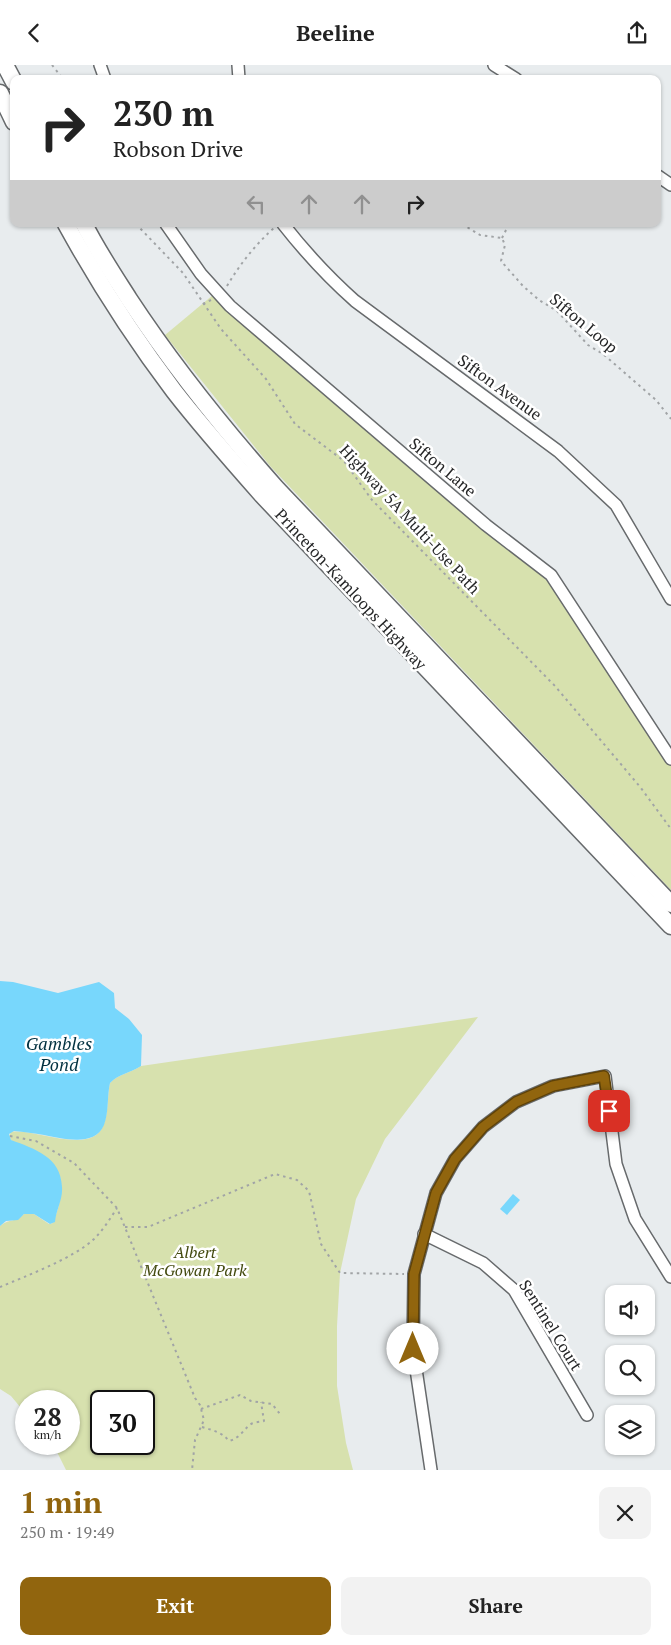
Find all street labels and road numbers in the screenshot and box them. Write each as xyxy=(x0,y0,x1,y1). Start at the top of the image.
street label: Sifton Loop xyxy=(545,288,623,358)
street label: Sifton Avenue xyxy=(454,349,546,425)
street label: Sifton Lane xyxy=(405,432,481,502)
street label: Highway 5A Multi-Use Path xyxy=(335,439,486,599)
street label: Princeton-Kamloops Highway xyxy=(270,504,432,675)
street label: Sentinel Court xyxy=(514,1275,588,1375)

